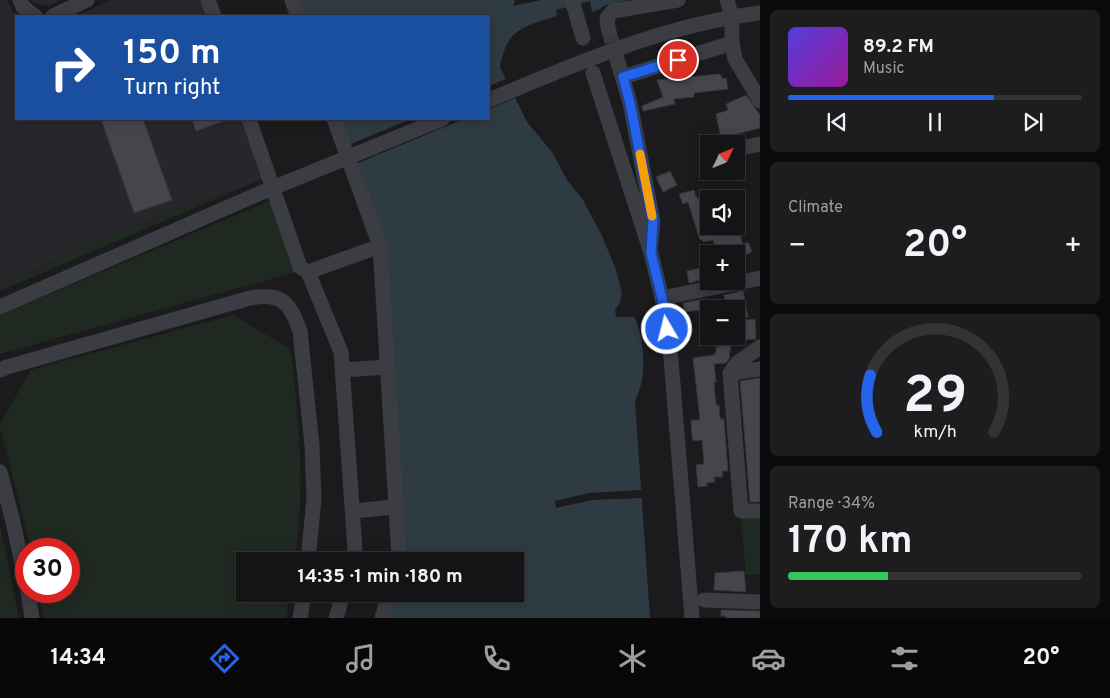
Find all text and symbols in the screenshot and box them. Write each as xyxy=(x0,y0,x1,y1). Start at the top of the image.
text: 150 m xyxy=(123,32,221,76)
icon: right xyxy=(40,35,105,100)
text: 89.2 FM xyxy=(863,35,934,59)
pin xyxy=(657,39,699,81)
icon: arrive xyxy=(664,46,692,74)
text: Music xyxy=(863,59,904,79)
text: Turn right xyxy=(123,75,220,102)
icon: previous xyxy=(823,108,851,136)
icon: pause xyxy=(921,108,949,136)
icon: next xyxy=(1019,108,1047,136)
north arrow xyxy=(700,135,745,180)
map controls xyxy=(700,135,745,345)
button: sound xyxy=(700,190,745,235)
text: Climate xyxy=(788,198,843,218)
text: 20° xyxy=(903,222,967,271)
text: − xyxy=(788,229,806,265)
text: + xyxy=(1064,229,1082,265)
button: + xyxy=(700,245,745,290)
button: − xyxy=(700,300,745,345)
position arrow xyxy=(640,302,692,354)
text: 29 xyxy=(903,365,967,431)
text: km/h xyxy=(913,421,957,444)
text: Range · 34% xyxy=(788,494,875,514)
text: 170 km xyxy=(788,518,913,567)
speed limit sign: 30 xyxy=(15,538,80,603)
text: 14:35 · 1 min · 180 m xyxy=(297,565,463,589)
icon: directions xyxy=(207,641,242,676)
icon: music xyxy=(343,641,378,676)
icon: phone xyxy=(479,641,514,676)
icon: climate xyxy=(615,641,650,676)
icon: car xyxy=(751,641,786,676)
icon: filters xyxy=(887,641,922,676)
text: 14:34 xyxy=(50,645,106,672)
text: 20° xyxy=(1022,645,1060,672)

